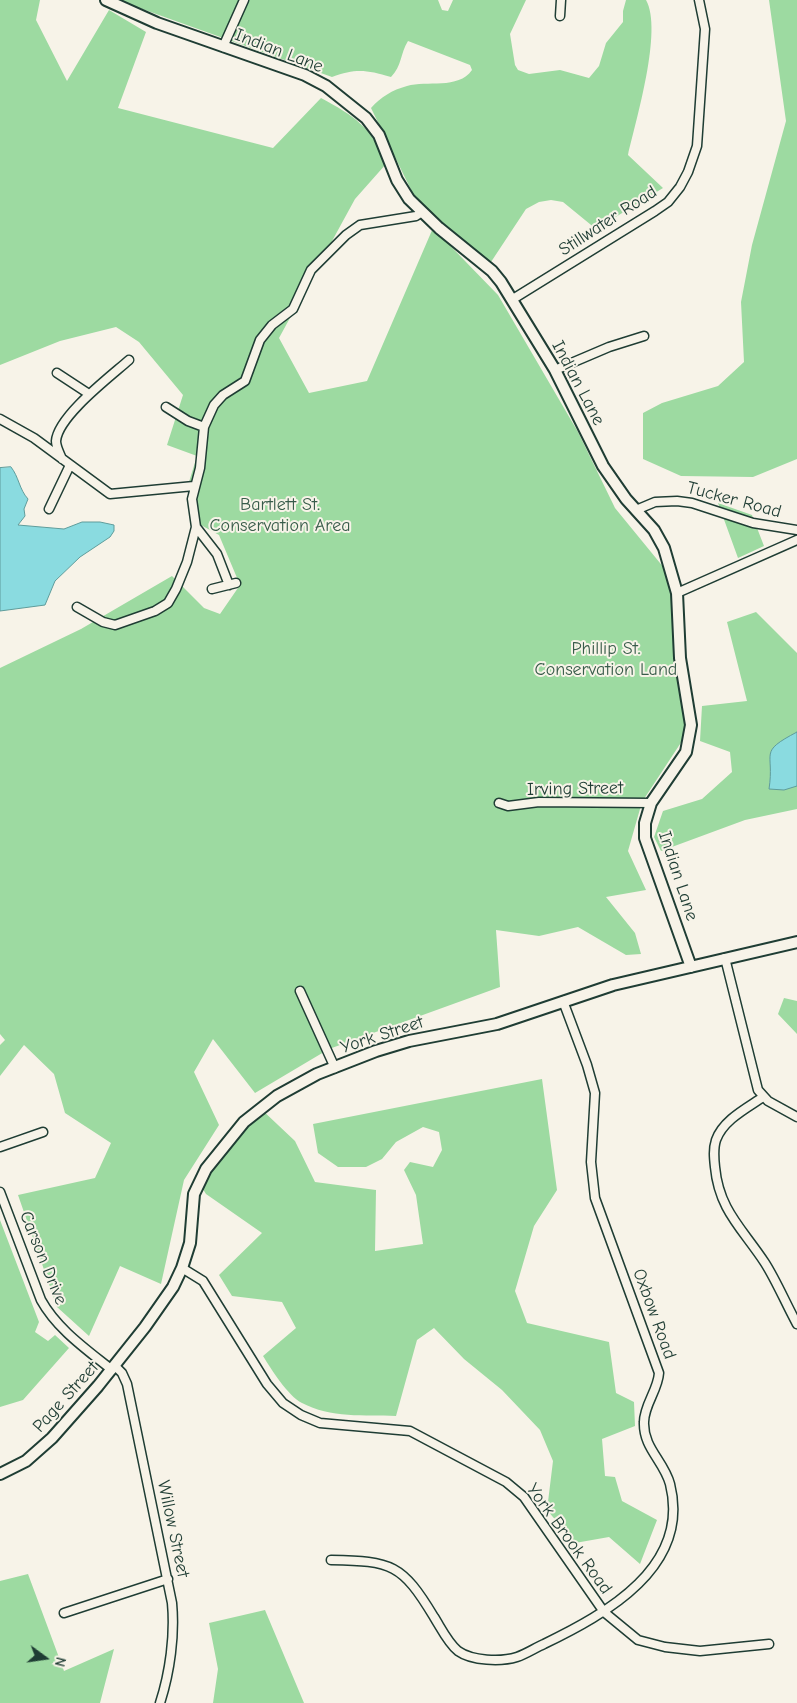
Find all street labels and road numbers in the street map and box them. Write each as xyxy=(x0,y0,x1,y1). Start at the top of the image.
street label: Indian Lane xyxy=(232,24,326,78)
street label: Stillwater Road xyxy=(555,181,661,261)
street label: Indian Lane xyxy=(547,337,609,429)
street label: Tucker Road xyxy=(685,477,783,523)
street label: Irving Street xyxy=(527,777,623,801)
street label: Indian Lane xyxy=(653,829,703,923)
street label: York Street xyxy=(338,1011,426,1059)
street label: Carson Drive xyxy=(14,1208,72,1308)
street label: Oxbow Road xyxy=(628,1266,680,1362)
street label: Page Street xyxy=(28,1357,104,1437)
street label: Willow Street xyxy=(152,1478,194,1580)
street label: York Brook Road xyxy=(522,1479,616,1599)

